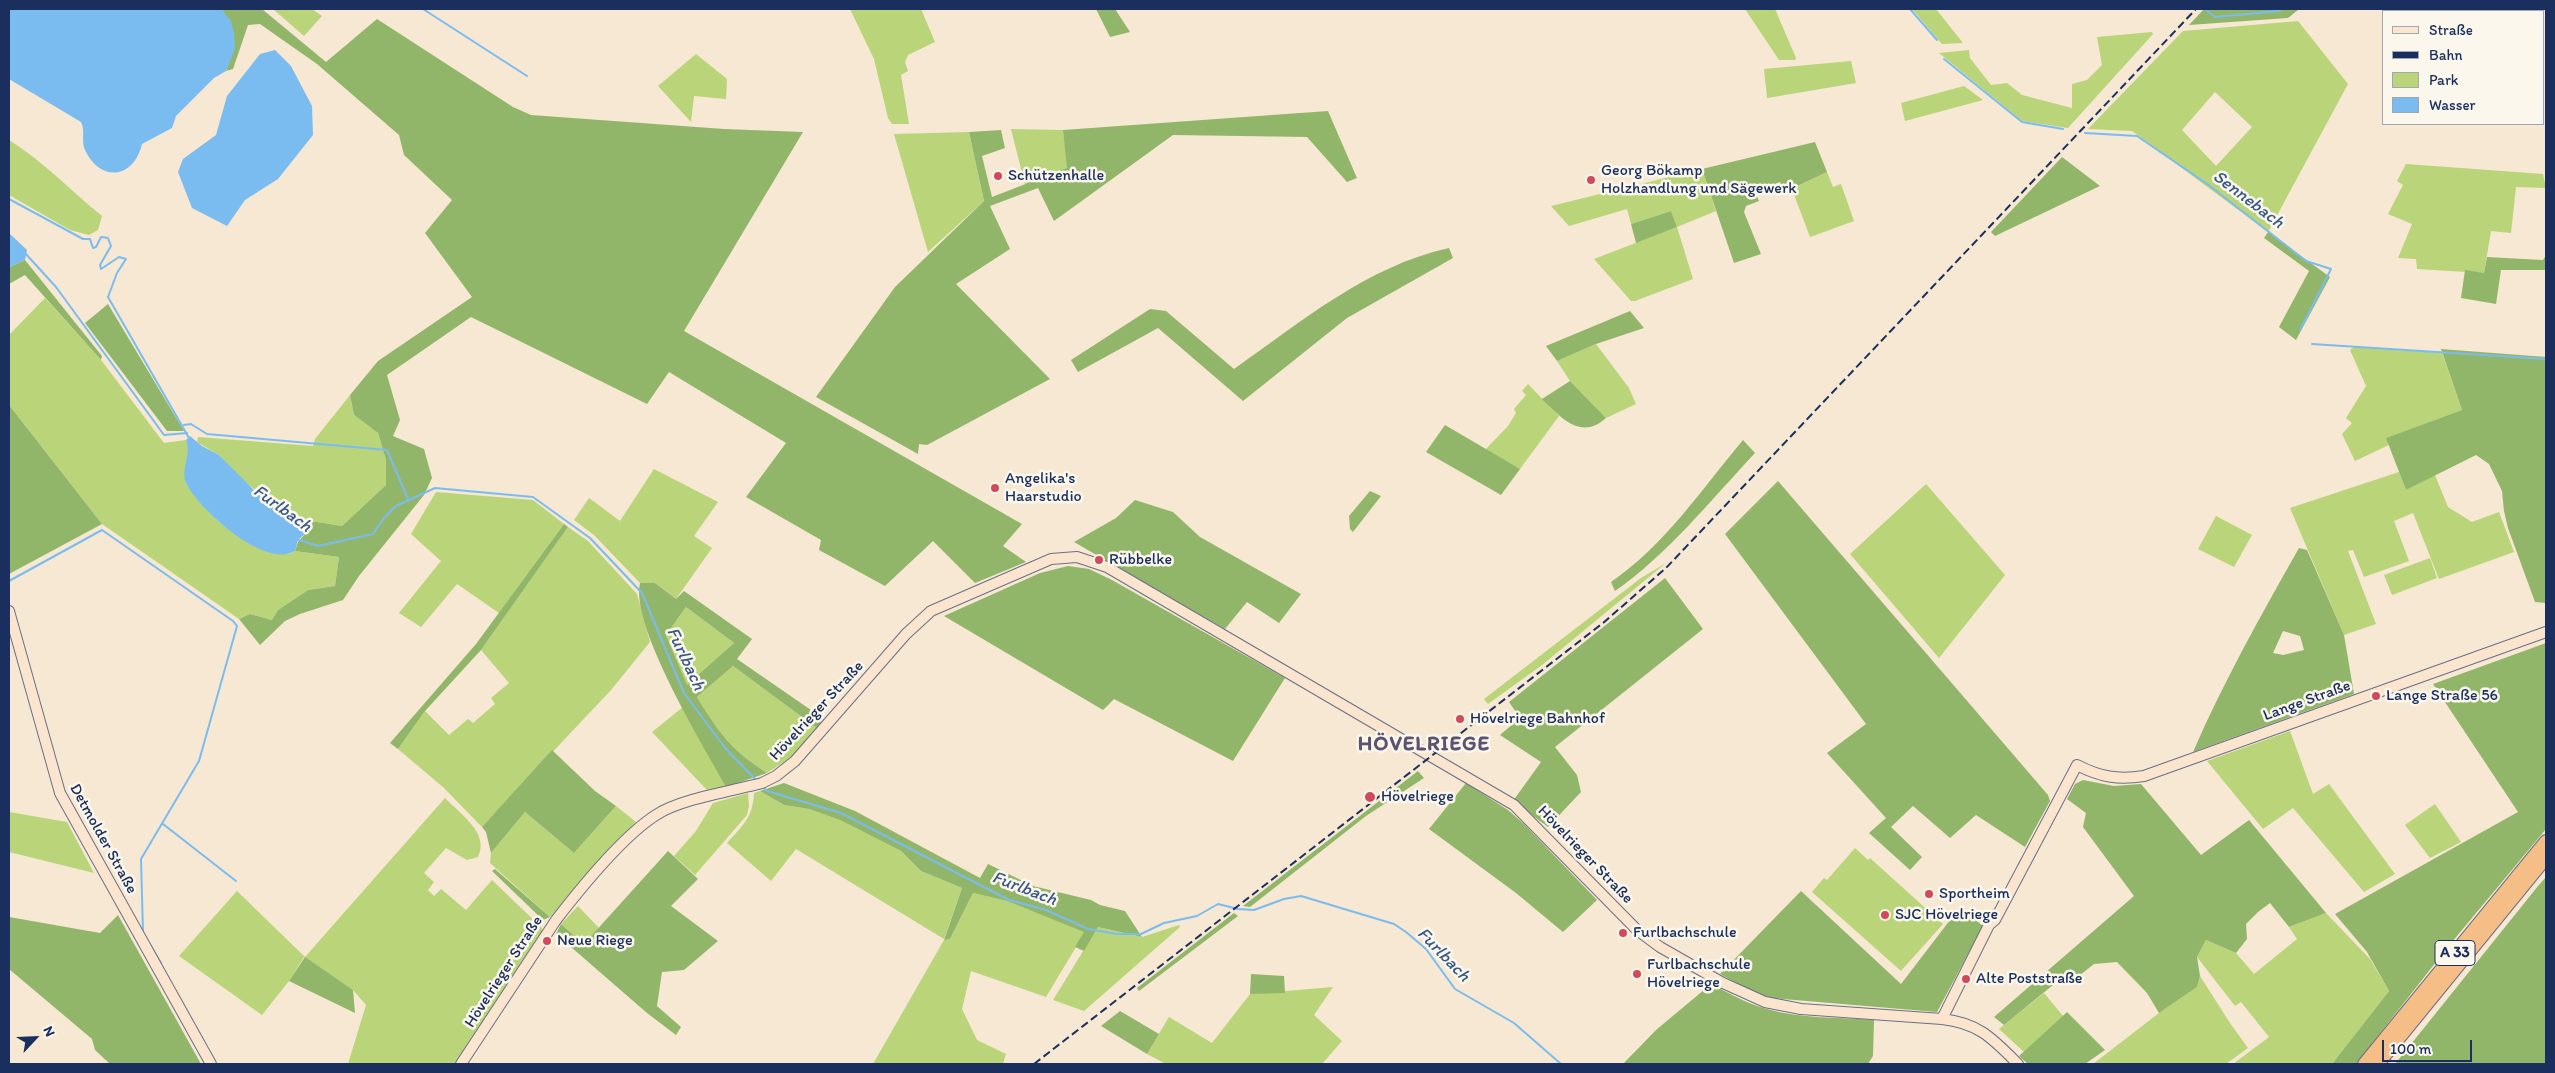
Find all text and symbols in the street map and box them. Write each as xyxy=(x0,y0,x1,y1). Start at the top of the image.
legend xyxy=(2382,10,2545,125)
text: Straße xyxy=(2429,21,2473,39)
text: Bahn xyxy=(2429,46,2463,64)
text: Park xyxy=(2429,71,2459,89)
text: Wasser xyxy=(2429,96,2476,114)
place label: Georg Bökamp Holzhandlung und Sägewerk xyxy=(1601,161,1797,199)
place label: Schützenhalle xyxy=(1008,166,1104,186)
water label: Sennebach xyxy=(2208,166,2288,234)
marker: Schützenhalle xyxy=(992,170,1004,182)
marker: Georg Bökamp Holzhandlung und Sägewerk xyxy=(1585,174,1597,186)
place label: Angelika's Haarstudio xyxy=(1005,469,1082,507)
water label: Furlbach xyxy=(248,481,316,537)
marker: Angelika's Haarstudio xyxy=(989,482,1001,494)
place label: Rübbelke xyxy=(1109,550,1172,570)
marker: Rübbelke xyxy=(1093,554,1105,566)
water label: Furlbach xyxy=(661,624,709,694)
street label: Hövelrieger Straße xyxy=(766,657,868,765)
street label: Lange Straße xyxy=(2261,676,2353,726)
place label: Lange Straße 56 xyxy=(2386,686,2498,706)
marker: Lange Straße 56 xyxy=(2370,690,2382,702)
place label: Hövelriege Bahnhof xyxy=(1470,709,1605,729)
marker: Hövelriege Bahnhof xyxy=(1454,713,1466,725)
district label: HÖVELRIEGE xyxy=(1358,732,1490,758)
street label: Detmolder Straße xyxy=(65,781,141,897)
place label: Hövelriege xyxy=(1381,787,1454,807)
marker: Hövelriege xyxy=(1363,790,1377,804)
street label: Hövelrieger Straße xyxy=(1533,802,1637,908)
water label: Furlbach xyxy=(989,867,1059,911)
place label: Sportheim xyxy=(1939,884,2010,904)
marker: Sportheim xyxy=(1923,888,1935,900)
place label: SJC Hövelriege xyxy=(1895,905,1998,925)
marker: SJC Hövelriege xyxy=(1879,909,1891,921)
street label: Hövelrieger Straße xyxy=(461,913,547,1031)
water label: Furlbach xyxy=(1412,923,1474,987)
place label: Furlbachschule xyxy=(1633,923,1737,943)
marker: Furlbachschule xyxy=(1617,927,1629,939)
place label: Neue Riege xyxy=(557,931,633,951)
marker: Neue Riege xyxy=(541,935,553,947)
road number: A 33 xyxy=(2435,940,2475,966)
place label: Furlbachschule Hövelriege xyxy=(1647,955,1751,993)
marker: Furlbachschule Hövelriege xyxy=(1631,968,1643,980)
place label: Alte Poststraße xyxy=(1976,969,2083,989)
marker: Alte Poststraße xyxy=(1960,973,1972,985)
north arrow xyxy=(10,1013,60,1063)
text: N xyxy=(39,1024,59,1039)
scale bar xyxy=(2385,1030,2475,1062)
text: 100 m xyxy=(2390,1040,2431,1058)

